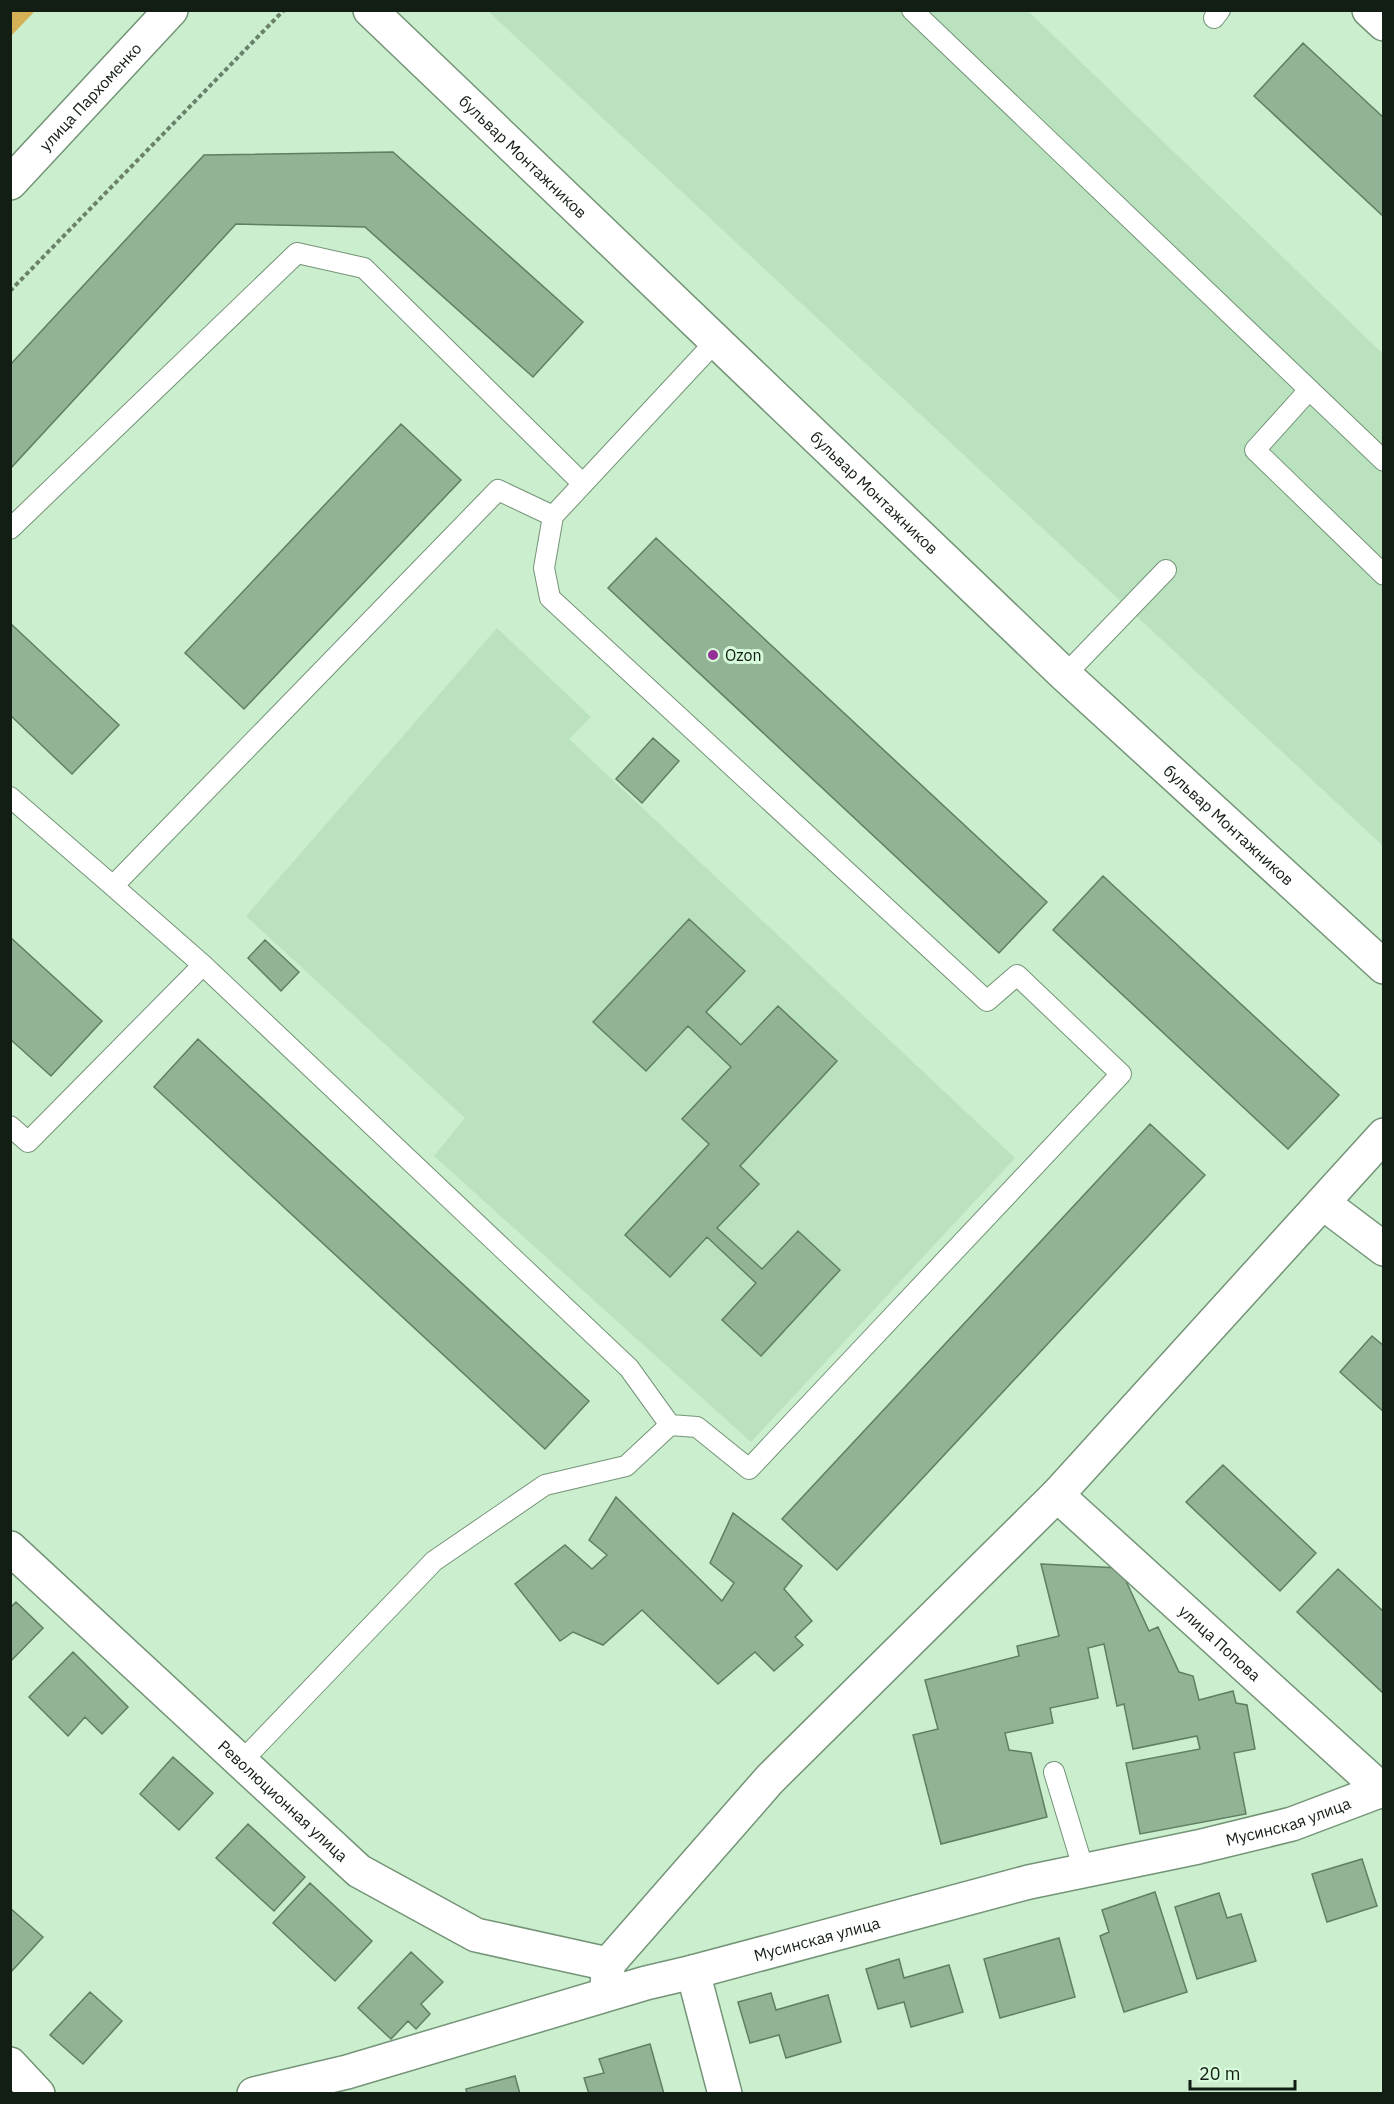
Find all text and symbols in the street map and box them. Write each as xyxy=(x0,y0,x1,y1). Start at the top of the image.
street label: улица Пархоменко xyxy=(35,38,146,155)
street label: бульвар Монтажников xyxy=(455,91,591,222)
street label: бульвар Монтажников xyxy=(806,427,942,558)
place label: Ozon xyxy=(725,645,762,665)
marker: Ozon xyxy=(706,648,720,662)
street label: бульвар Монтажников xyxy=(1160,760,1298,890)
street label: улица Попова xyxy=(1175,1601,1265,1685)
street label: Революционная улица xyxy=(214,1736,352,1866)
street label: Мусинская улица xyxy=(1224,1793,1354,1850)
street label: Мусинская улица xyxy=(752,1912,882,1965)
scale bar xyxy=(1190,2053,1295,2091)
text: 20 m xyxy=(1199,2062,1241,2085)

